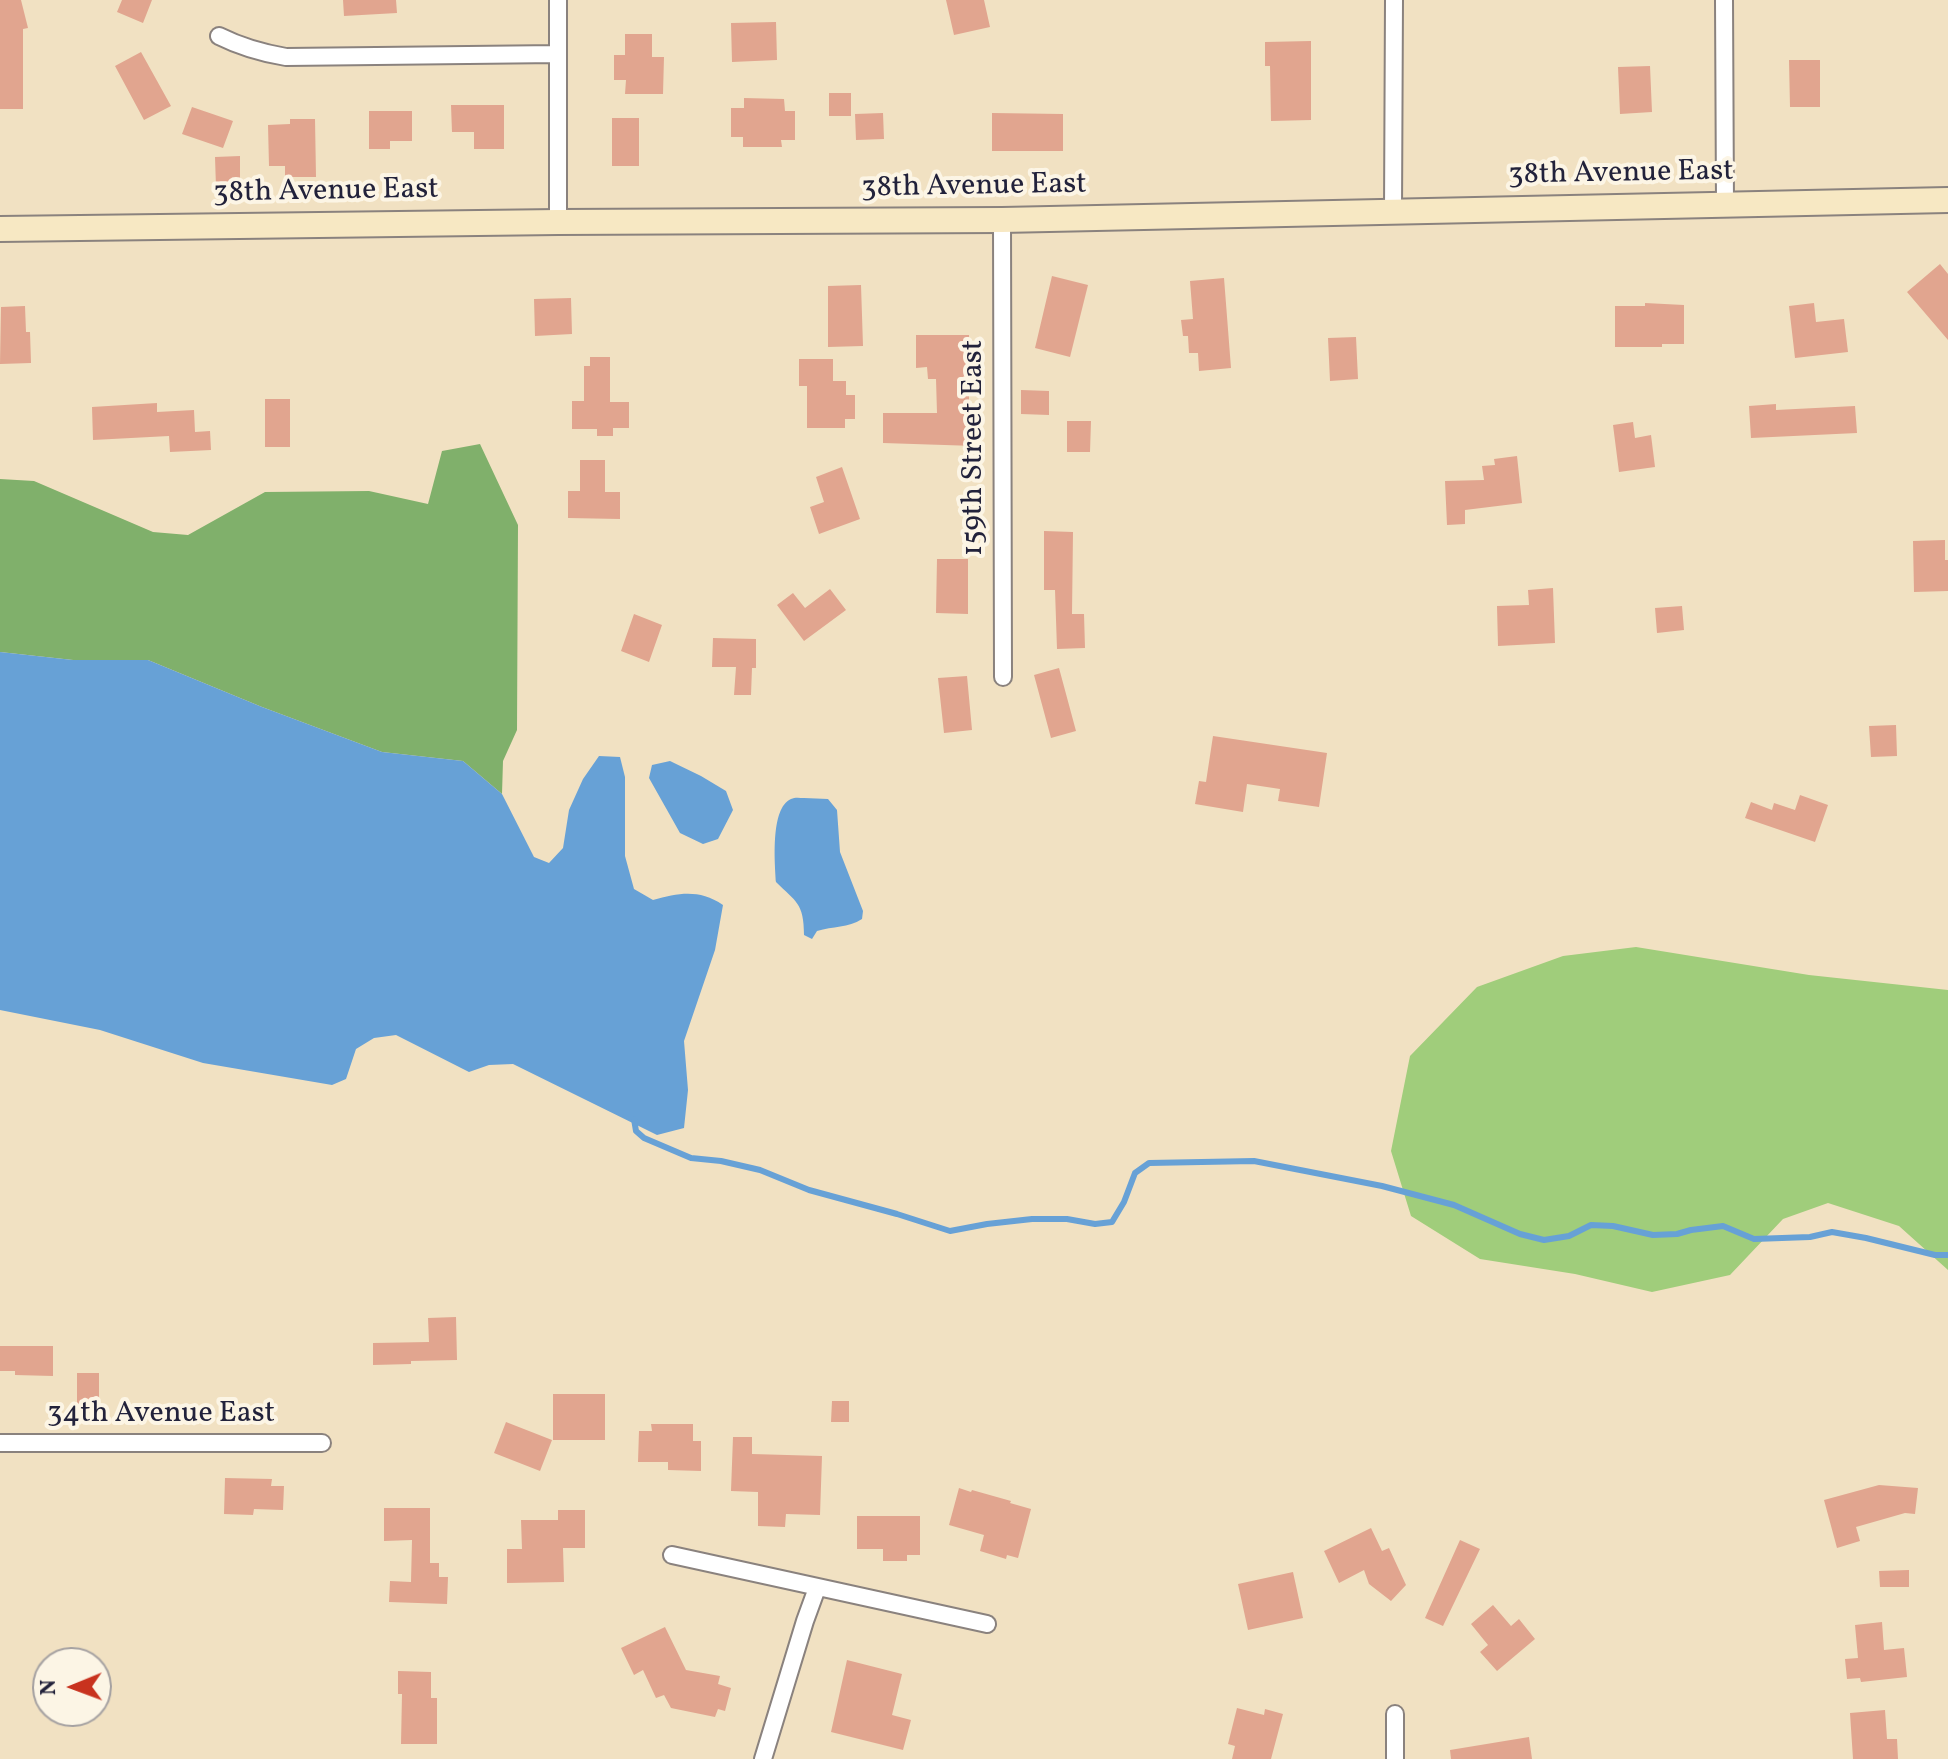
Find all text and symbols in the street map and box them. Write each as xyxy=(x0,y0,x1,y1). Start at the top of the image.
street label: 38th Avenue East xyxy=(1508,155,1734,195)
street label: 38th Avenue East xyxy=(861,168,1087,208)
street label: 38th Avenue East xyxy=(213,173,439,213)
street label: 159th Street East xyxy=(957,340,993,556)
street label: 34th Avenue East xyxy=(47,1397,275,1433)
north arrow xyxy=(32,1647,112,1727)
text: N xyxy=(34,1679,65,1696)

